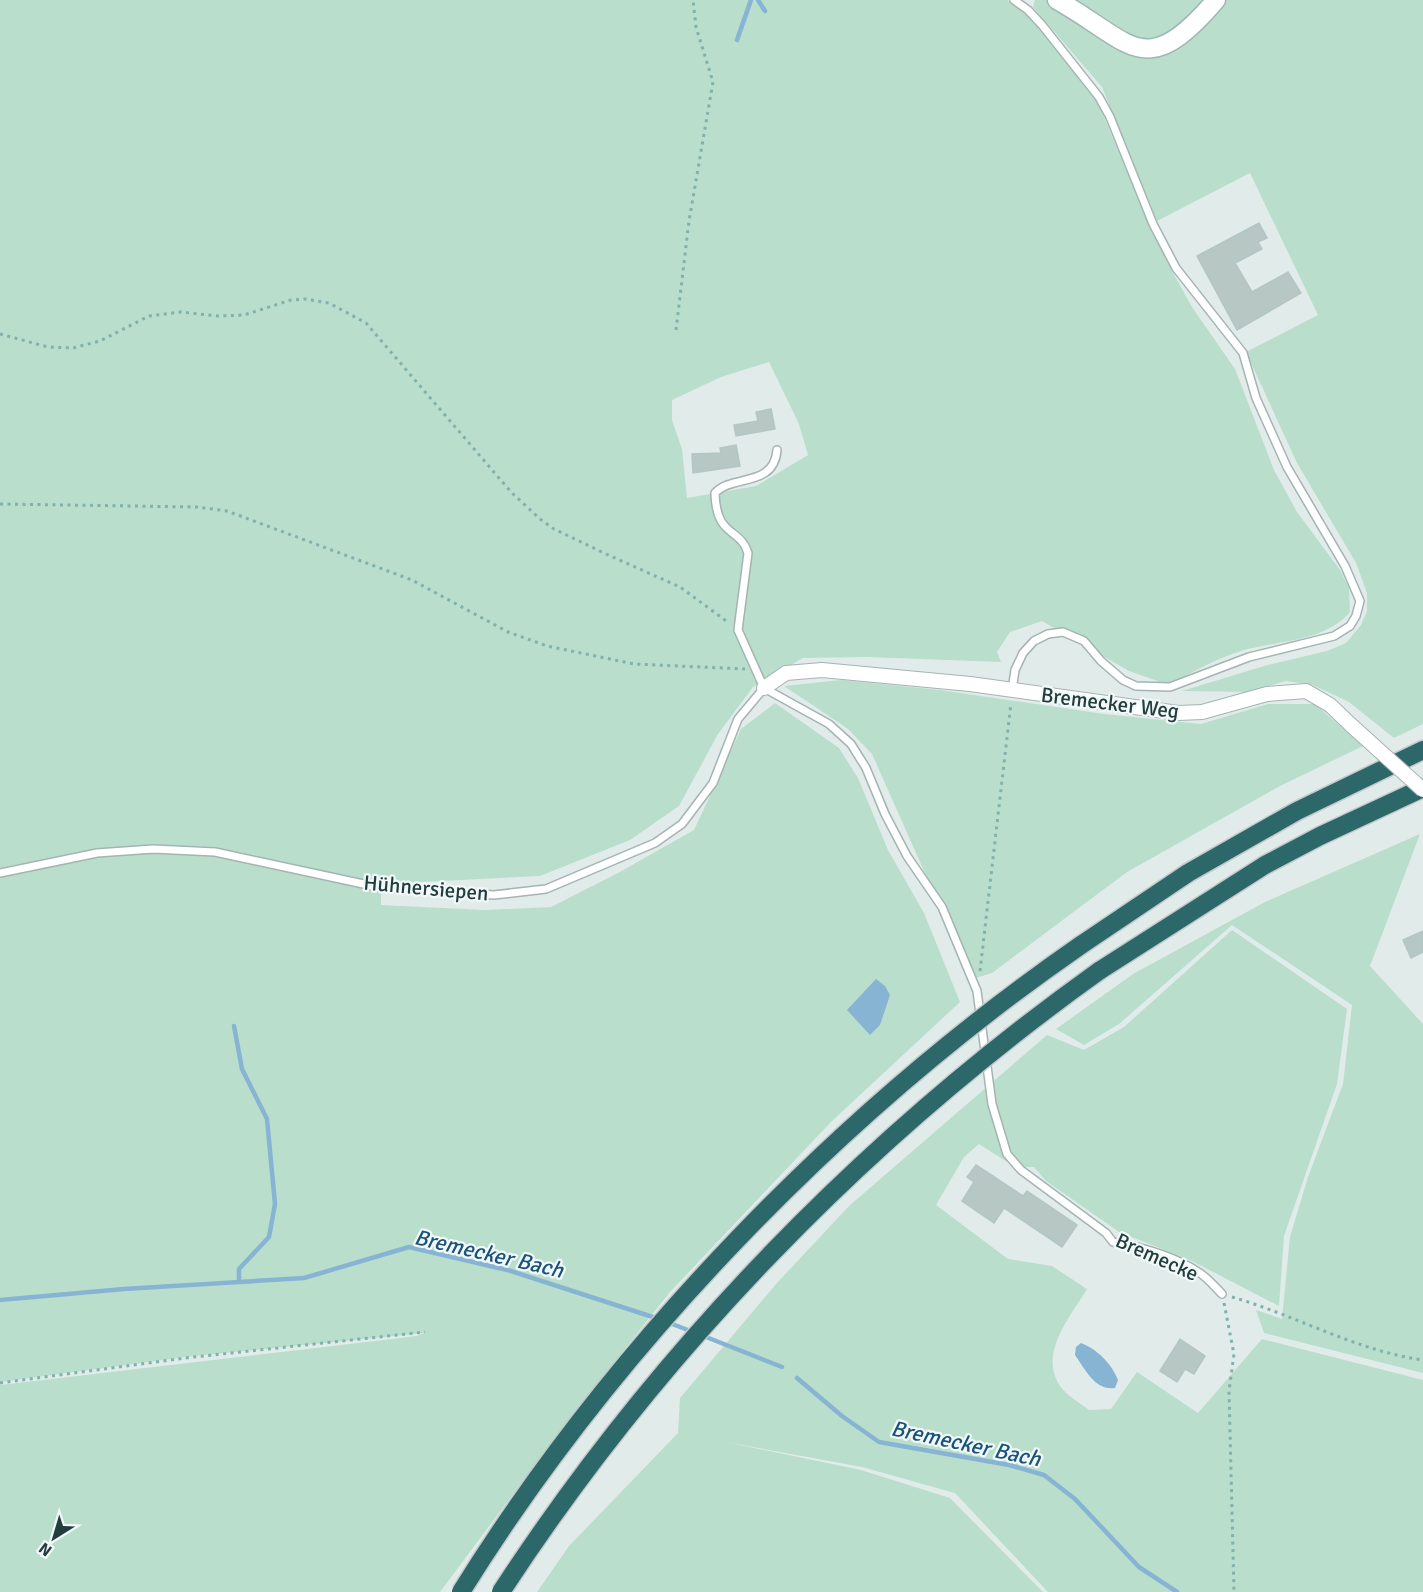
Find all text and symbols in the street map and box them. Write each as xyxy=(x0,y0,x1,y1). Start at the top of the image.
street label: Bremecker Weg xyxy=(1039,682,1181,724)
street label: Hühnersiepen xyxy=(362,870,490,906)
water label: Bremecker Bach xyxy=(412,1223,567,1284)
street label: Bremecke xyxy=(1112,1227,1202,1287)
water label: Bremecker Bach xyxy=(889,1414,1044,1473)
north arrow xyxy=(24,1508,84,1568)
text: N xyxy=(35,1538,56,1561)

